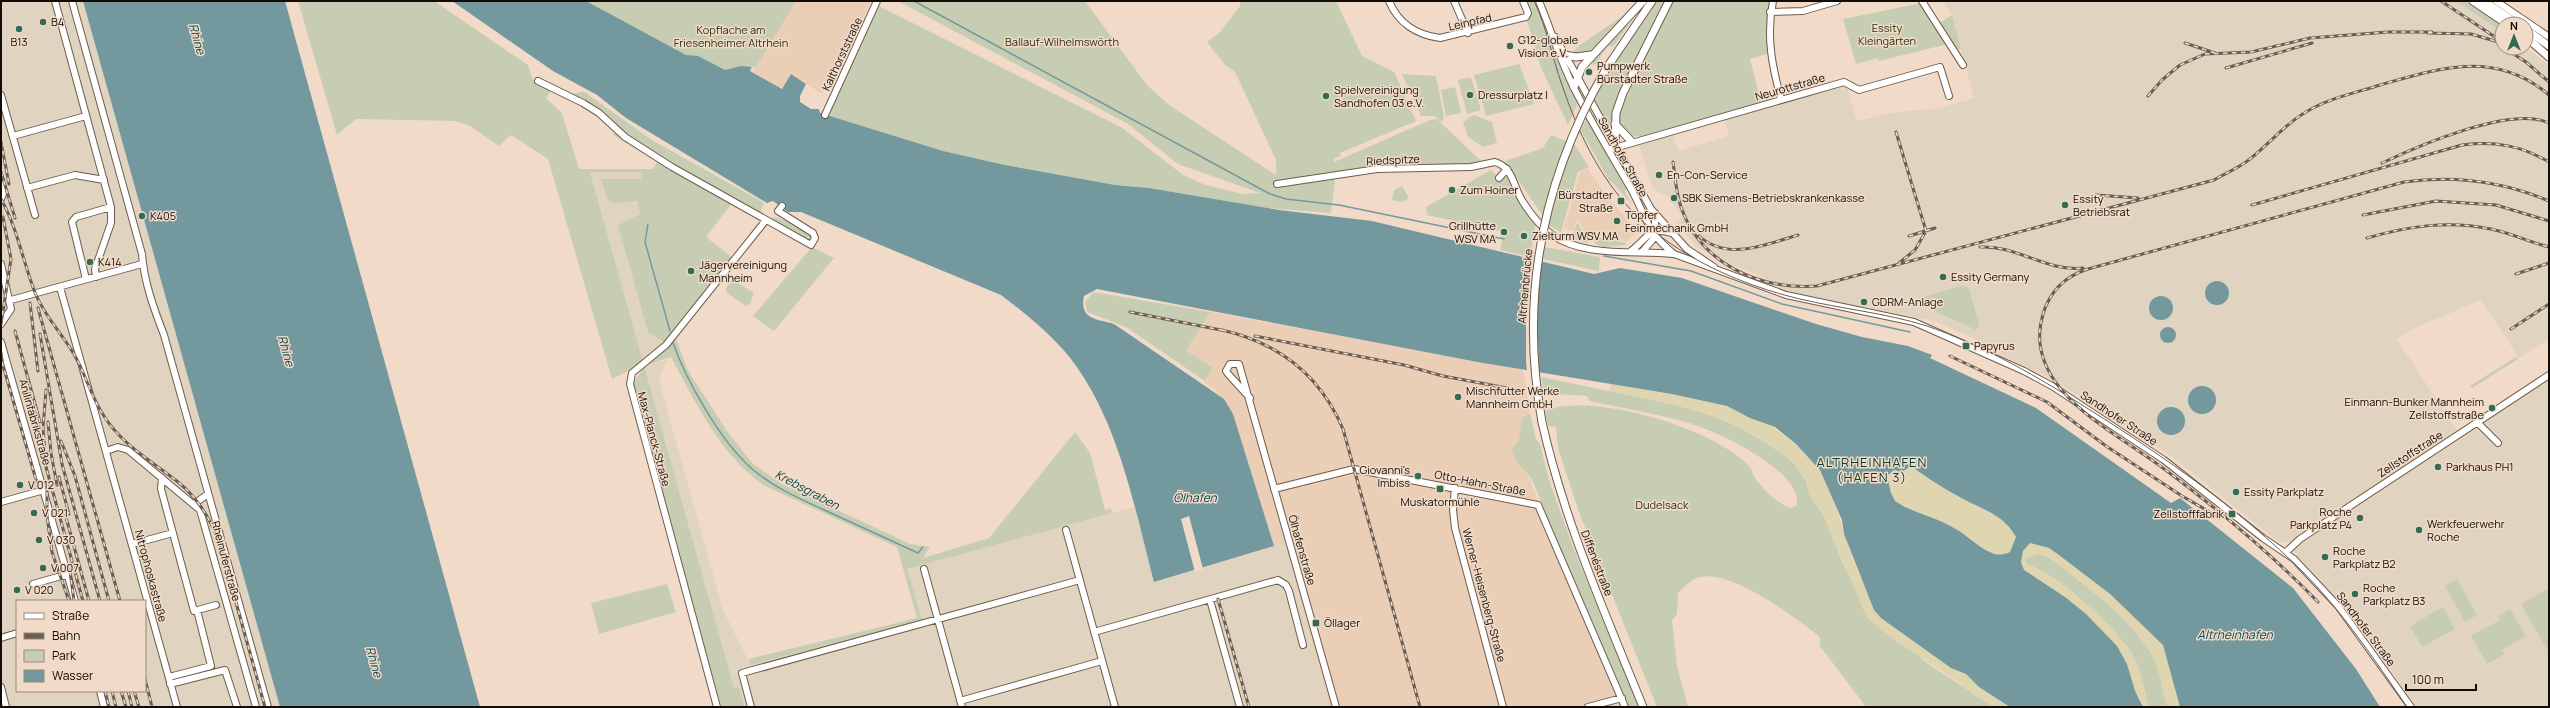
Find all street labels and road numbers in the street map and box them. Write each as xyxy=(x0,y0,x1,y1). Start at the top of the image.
street label: Leinpfad xyxy=(1447,9,1493,34)
street label: Kalthorststraße xyxy=(818,14,865,93)
street label: Neurottstraße xyxy=(1753,69,1827,104)
street label: Sandhofer Straße xyxy=(1595,114,1652,200)
street label: Riedspitze xyxy=(1366,151,1421,168)
street label: Altrheinbrücke xyxy=(1514,247,1535,324)
street label: Anilinfabrikstraße xyxy=(16,377,55,467)
street label: Sandhofer Straße xyxy=(2078,387,2161,448)
street label: Max-Planck-Straße xyxy=(635,390,674,488)
street label: Zellstoffstraße xyxy=(2374,427,2446,480)
street label: Otto-Hahn-Straße xyxy=(1433,466,1528,499)
street label: Ölhafenstraße xyxy=(1285,513,1320,587)
street label: Rheinuferstraße xyxy=(209,519,245,603)
street label: Werner-Heisenberg-Straße xyxy=(1459,526,1510,664)
street label: Nitrophoskastraße xyxy=(132,528,171,624)
street label: Diffenéstraße xyxy=(1578,528,1617,598)
street label: Sandhofer Straße xyxy=(2334,589,2400,669)

